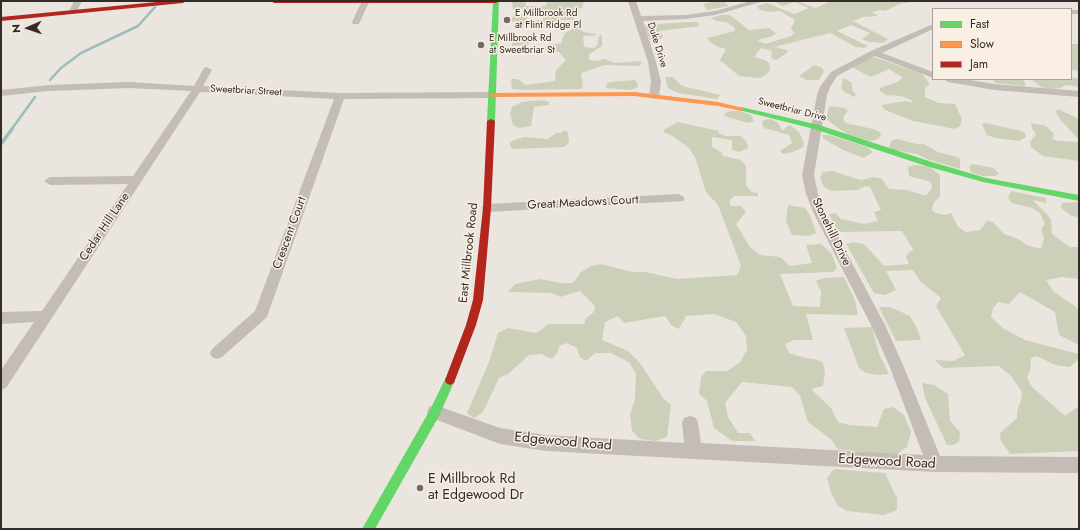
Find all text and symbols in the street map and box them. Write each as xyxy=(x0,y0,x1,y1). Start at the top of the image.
north arrow xyxy=(8,8,48,48)
place label: E Millbrook Rd at Flint Ridge Pl xyxy=(515,8,581,32)
legend xyxy=(932,8,1072,80)
marker: E Millbrook Rd at Flint Ridge Pl xyxy=(502,15,512,25)
text: Fast xyxy=(970,15,989,33)
street label: Duke Drive xyxy=(644,21,670,69)
text: N xyxy=(8,24,24,33)
place label: E Millbrook Rd at Sweetbriar St xyxy=(489,33,555,56)
text: Slow xyxy=(970,35,994,53)
marker: E Millbrook Rd at Sweetbriar St xyxy=(476,40,486,50)
text: Jam xyxy=(970,55,988,73)
street label: Sweetbriar Street xyxy=(210,83,282,99)
street label: Sweetbriar Drive xyxy=(757,96,827,124)
street label: Cedar Hill Lane xyxy=(77,190,133,264)
street label: Great Meadows Court xyxy=(527,193,639,213)
street label: Crescent Court xyxy=(270,195,310,271)
street label: Stonehill Drive xyxy=(808,196,854,268)
street label: East Millbrook Road xyxy=(457,202,481,304)
street label: Edgewood Road xyxy=(514,429,612,455)
street label: Edgewood Road xyxy=(838,451,936,473)
place label: E Millbrook Rd at Edgewood Dr xyxy=(428,472,524,504)
marker: E Millbrook Rd at Edgewood Dr xyxy=(415,483,425,493)

